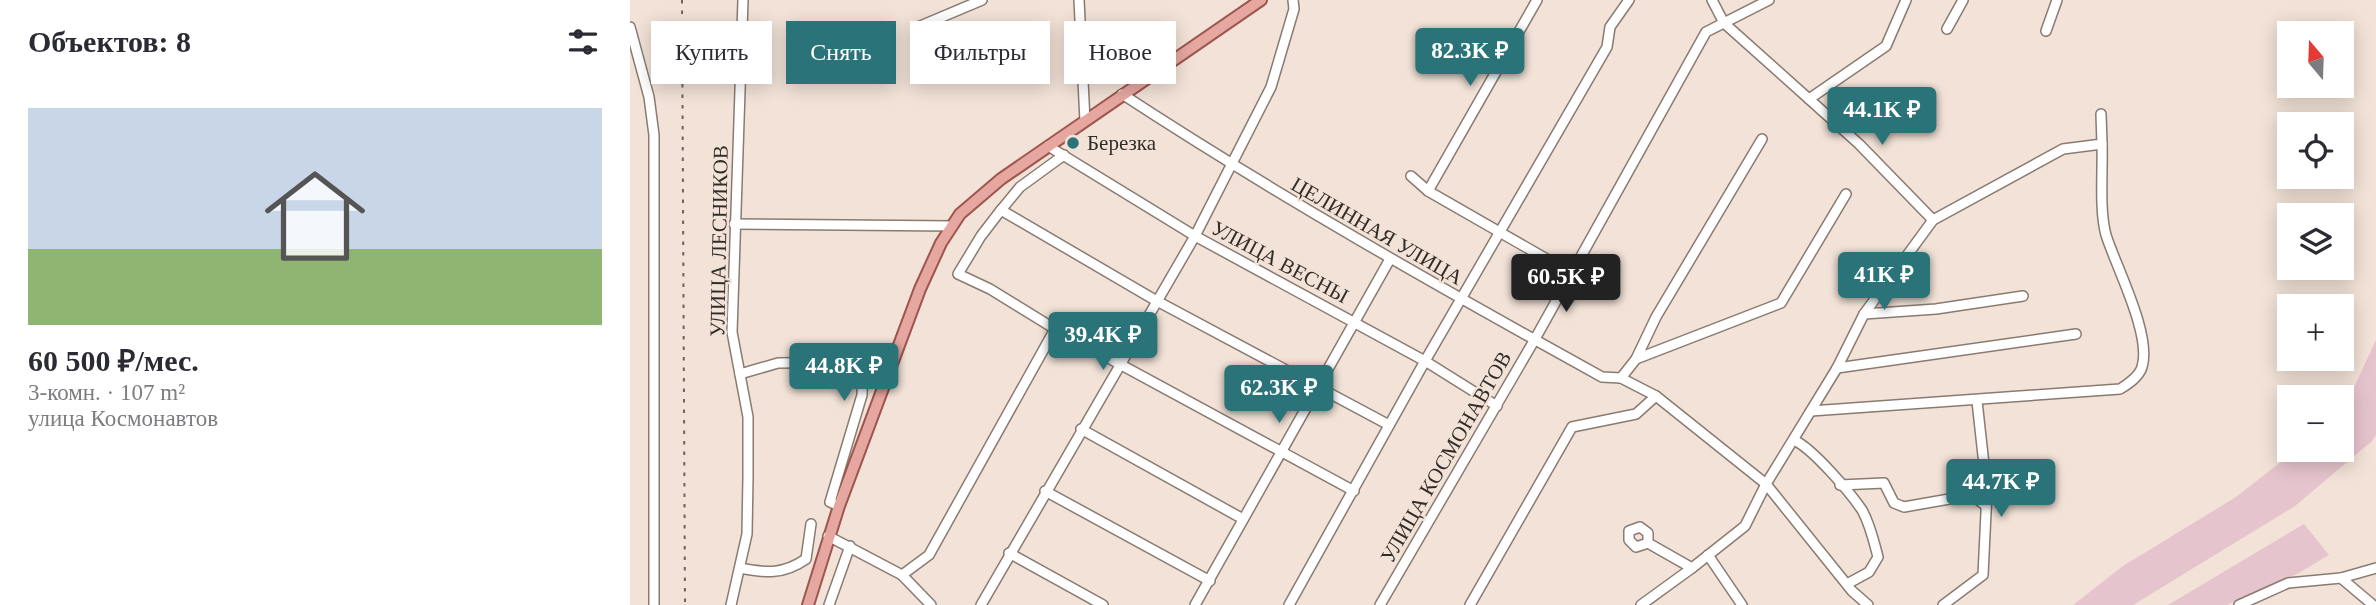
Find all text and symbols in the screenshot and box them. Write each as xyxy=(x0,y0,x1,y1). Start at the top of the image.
chip: Купить xyxy=(651,21,772,84)
chip: Снять xyxy=(786,21,896,84)
chip: Фильтры xyxy=(910,21,1050,84)
chip: Новое xyxy=(1064,21,1176,84)
north arrow xyxy=(2277,21,2354,98)
map controls xyxy=(2277,21,2354,462)
icon: filters xyxy=(564,23,602,61)
text: Объектов: 8 xyxy=(28,25,191,58)
pin: 82.3K ₽ xyxy=(1405,28,1535,88)
text: 82.3K ₽ xyxy=(1431,38,1509,63)
pin: 44.1K ₽ xyxy=(1817,88,1947,147)
text: 44.1K ₽ xyxy=(1843,97,1921,122)
button: locate xyxy=(2277,112,2354,189)
place label: Березка xyxy=(1087,131,1157,155)
marker: Березка xyxy=(1065,135,1081,151)
street label: УЛИЦА ЛЕСНИКОВ xyxy=(705,145,733,337)
icon: home xyxy=(252,153,378,279)
street label: ЦЕЛИННАЯ УЛИЦА xyxy=(1287,172,1468,290)
button: layers xyxy=(2277,203,2354,280)
street label: УЛИЦА ВЕСНЫ xyxy=(1207,216,1353,308)
pin: 41K ₽ xyxy=(1835,252,1933,312)
pin: 60.5K ₽ xyxy=(1501,254,1631,314)
text: 41K ₽ xyxy=(1854,262,1914,287)
text: 60.5K ₽ xyxy=(1527,264,1605,289)
button: + xyxy=(2277,294,2354,371)
pin: 39.4K ₽ xyxy=(1038,312,1168,372)
text: 39.4K ₽ xyxy=(1064,322,1142,347)
text: 60 500 ₽/мес. xyxy=(28,344,199,377)
pin: 44.8K ₽ xyxy=(779,344,909,403)
street label: УЛИЦА КОСМОНАВТОВ xyxy=(1376,347,1516,567)
text: 44.8K ₽ xyxy=(805,353,883,378)
pin: 62.3K ₽ xyxy=(1214,366,1344,425)
text: 62.3K ₽ xyxy=(1240,375,1318,400)
text: 3-комн. · 107 m² xyxy=(28,380,185,405)
button: − xyxy=(2277,385,2354,462)
text: улица Космонавтов xyxy=(28,406,218,431)
pin: 44.7K ₽ xyxy=(1936,460,2066,519)
text: 44.7K ₽ xyxy=(1962,469,2040,494)

